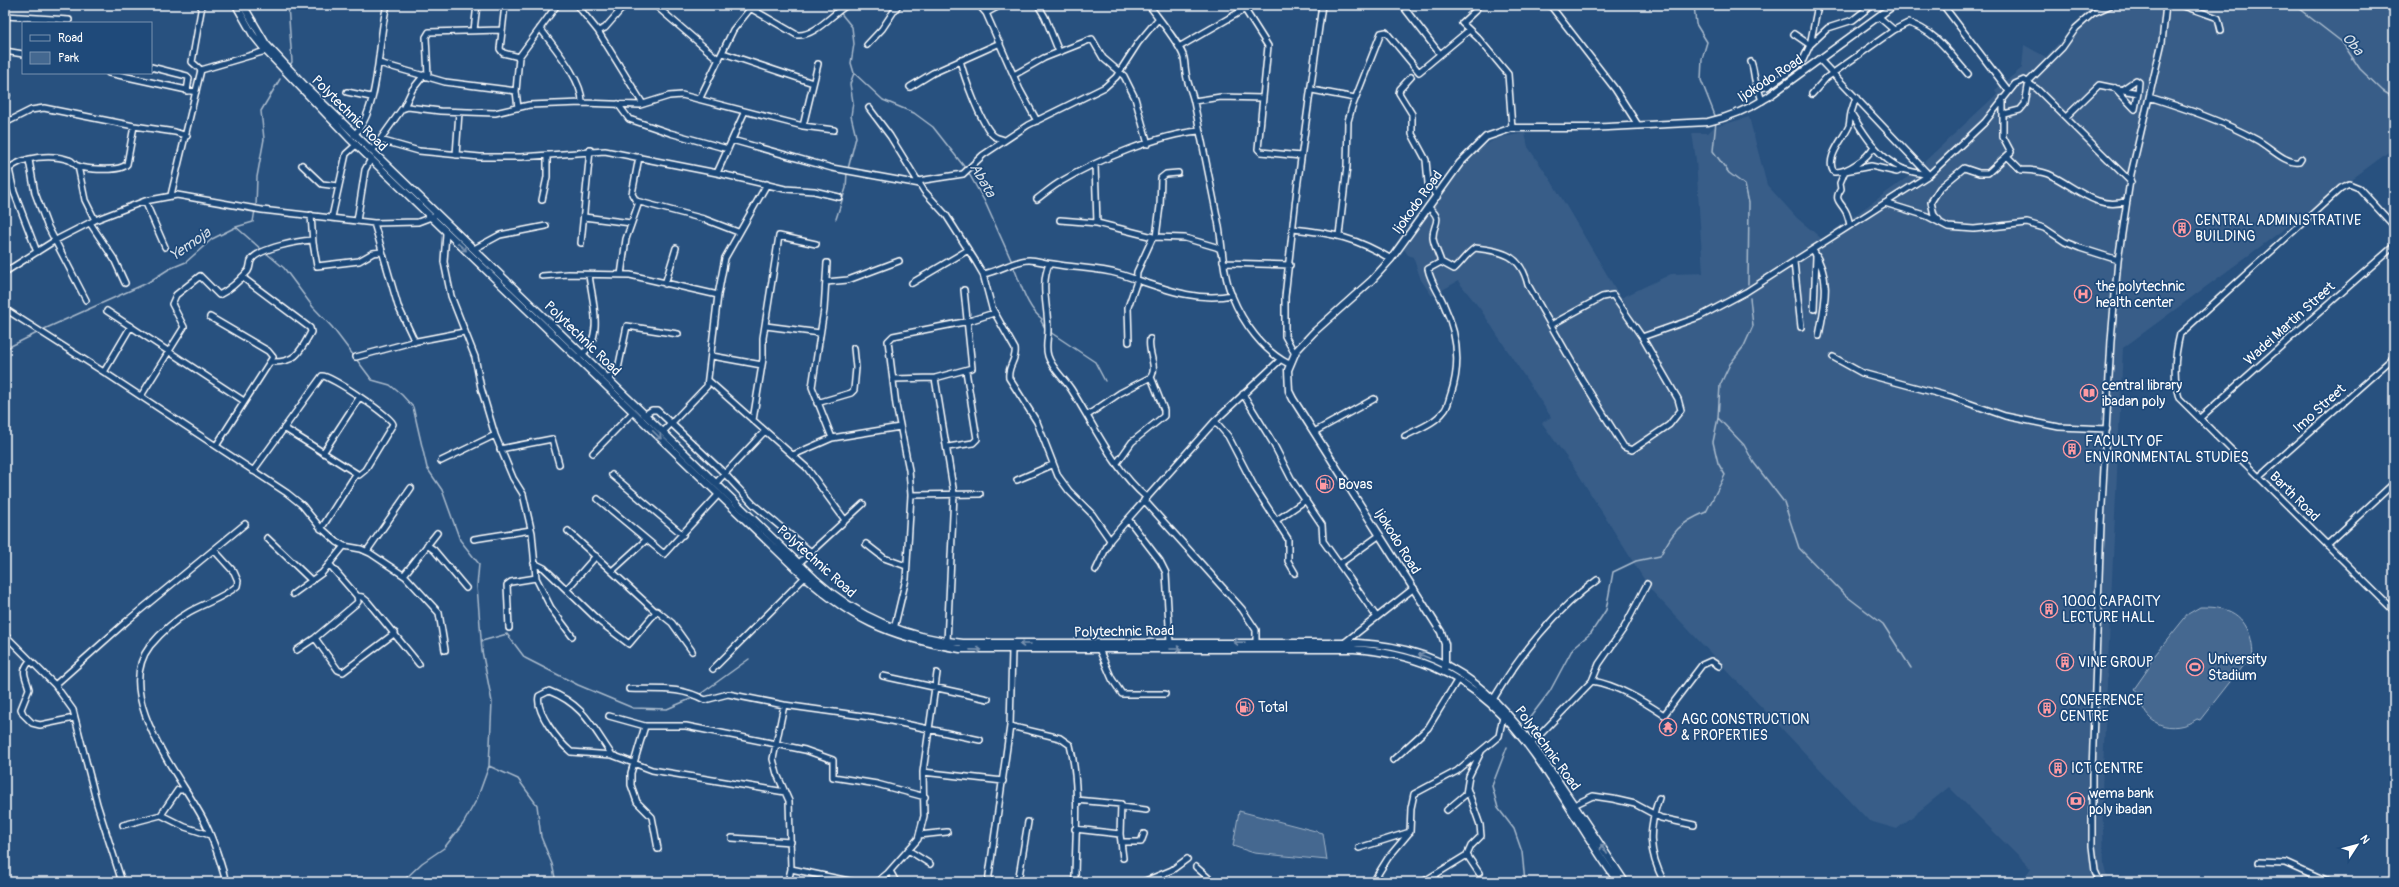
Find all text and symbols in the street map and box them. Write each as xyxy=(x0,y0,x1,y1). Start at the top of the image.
legend xyxy=(22,22,152,74)
water label: Oba xyxy=(2338,29,2368,60)
text: Road xyxy=(58,31,83,46)
text: Park xyxy=(58,51,79,66)
street label: Ijokodo Road xyxy=(1735,51,1806,106)
street label: Polytechnic Road xyxy=(308,72,391,155)
water label: Abata xyxy=(965,160,1000,202)
street label: Ijokodo Road xyxy=(1389,167,1446,237)
place label: CENTRAL ADMINISTRATIVE BUILDING xyxy=(2195,212,2361,245)
building icon: CENTRAL ADMINISTRATIVE BUILDING xyxy=(2172,218,2192,238)
water label: Yemoja xyxy=(166,223,215,265)
one-way arrow xyxy=(457,243,468,252)
place label: the polytechnic health center xyxy=(2095,278,2185,311)
street label: Wadei Martin Street xyxy=(2240,278,2339,369)
hospital icon: the polytechnic health center xyxy=(2073,284,2093,304)
street label: Polytechnic Road xyxy=(541,297,625,379)
place label: central library ibadan poly xyxy=(2102,377,2182,410)
street label: Imo Street xyxy=(2290,380,2349,436)
library icon: central library ibadan poly xyxy=(2079,383,2099,403)
one-way arrow xyxy=(652,430,662,440)
place label: FACULTY OF ENVIRONMENTAL STUDIES xyxy=(2085,433,2249,466)
building icon: FACULTY OF ENVIRONMENTAL STUDIES xyxy=(2062,439,2082,459)
street label: Barth Road xyxy=(2266,468,2323,525)
fuel station icon: Bovas xyxy=(1315,474,1335,494)
place label: Bovas xyxy=(1338,476,1373,493)
street label: Ijokodo Road xyxy=(1371,505,1425,577)
street label: Polytechnic Road xyxy=(774,521,860,601)
place label: 1000 CAPACITY LECTURE HALL xyxy=(2062,593,2161,626)
building icon: 1000 CAPACITY LECTURE HALL xyxy=(2039,599,2059,619)
street label: Polytechnic Road xyxy=(1074,622,1174,641)
one-way arrow xyxy=(1233,638,1246,646)
one-way arrow xyxy=(1019,640,1032,648)
one-way arrow xyxy=(1169,645,1182,653)
one-way arrow xyxy=(969,646,982,654)
one-way arrow xyxy=(1418,651,1430,659)
place label: University Stadium xyxy=(2208,651,2267,684)
building icon: VINE GROUP xyxy=(2055,652,2075,672)
place label: VINE GROUP xyxy=(2078,654,2154,671)
sports icon: University Stadium xyxy=(2185,657,2205,677)
place label: CONFERENCE CENTRE xyxy=(2060,692,2143,725)
fuel station icon: Total xyxy=(1235,697,1255,717)
building icon: CONFERENCE CENTRE xyxy=(2037,698,2057,718)
place label: Total xyxy=(1258,699,1288,716)
street label: Polytechnic Road xyxy=(1511,703,1584,794)
place label: AGC CONSTRUCTION & PROPERTIES xyxy=(1681,711,1810,744)
temple icon: AGC CONSTRUCTION & PROPERTIES xyxy=(1658,717,1678,737)
building icon: ICT CENTRE xyxy=(2048,758,2068,778)
place label: ICT CENTRE xyxy=(2071,760,2143,777)
place label: wema bank poly ibadan xyxy=(2089,785,2154,818)
bank icon: wema bank poly ibadan xyxy=(2066,791,2086,811)
north arrow xyxy=(2337,825,2377,865)
text: N xyxy=(2357,833,2372,847)
one-way arrow xyxy=(1599,844,1608,855)

